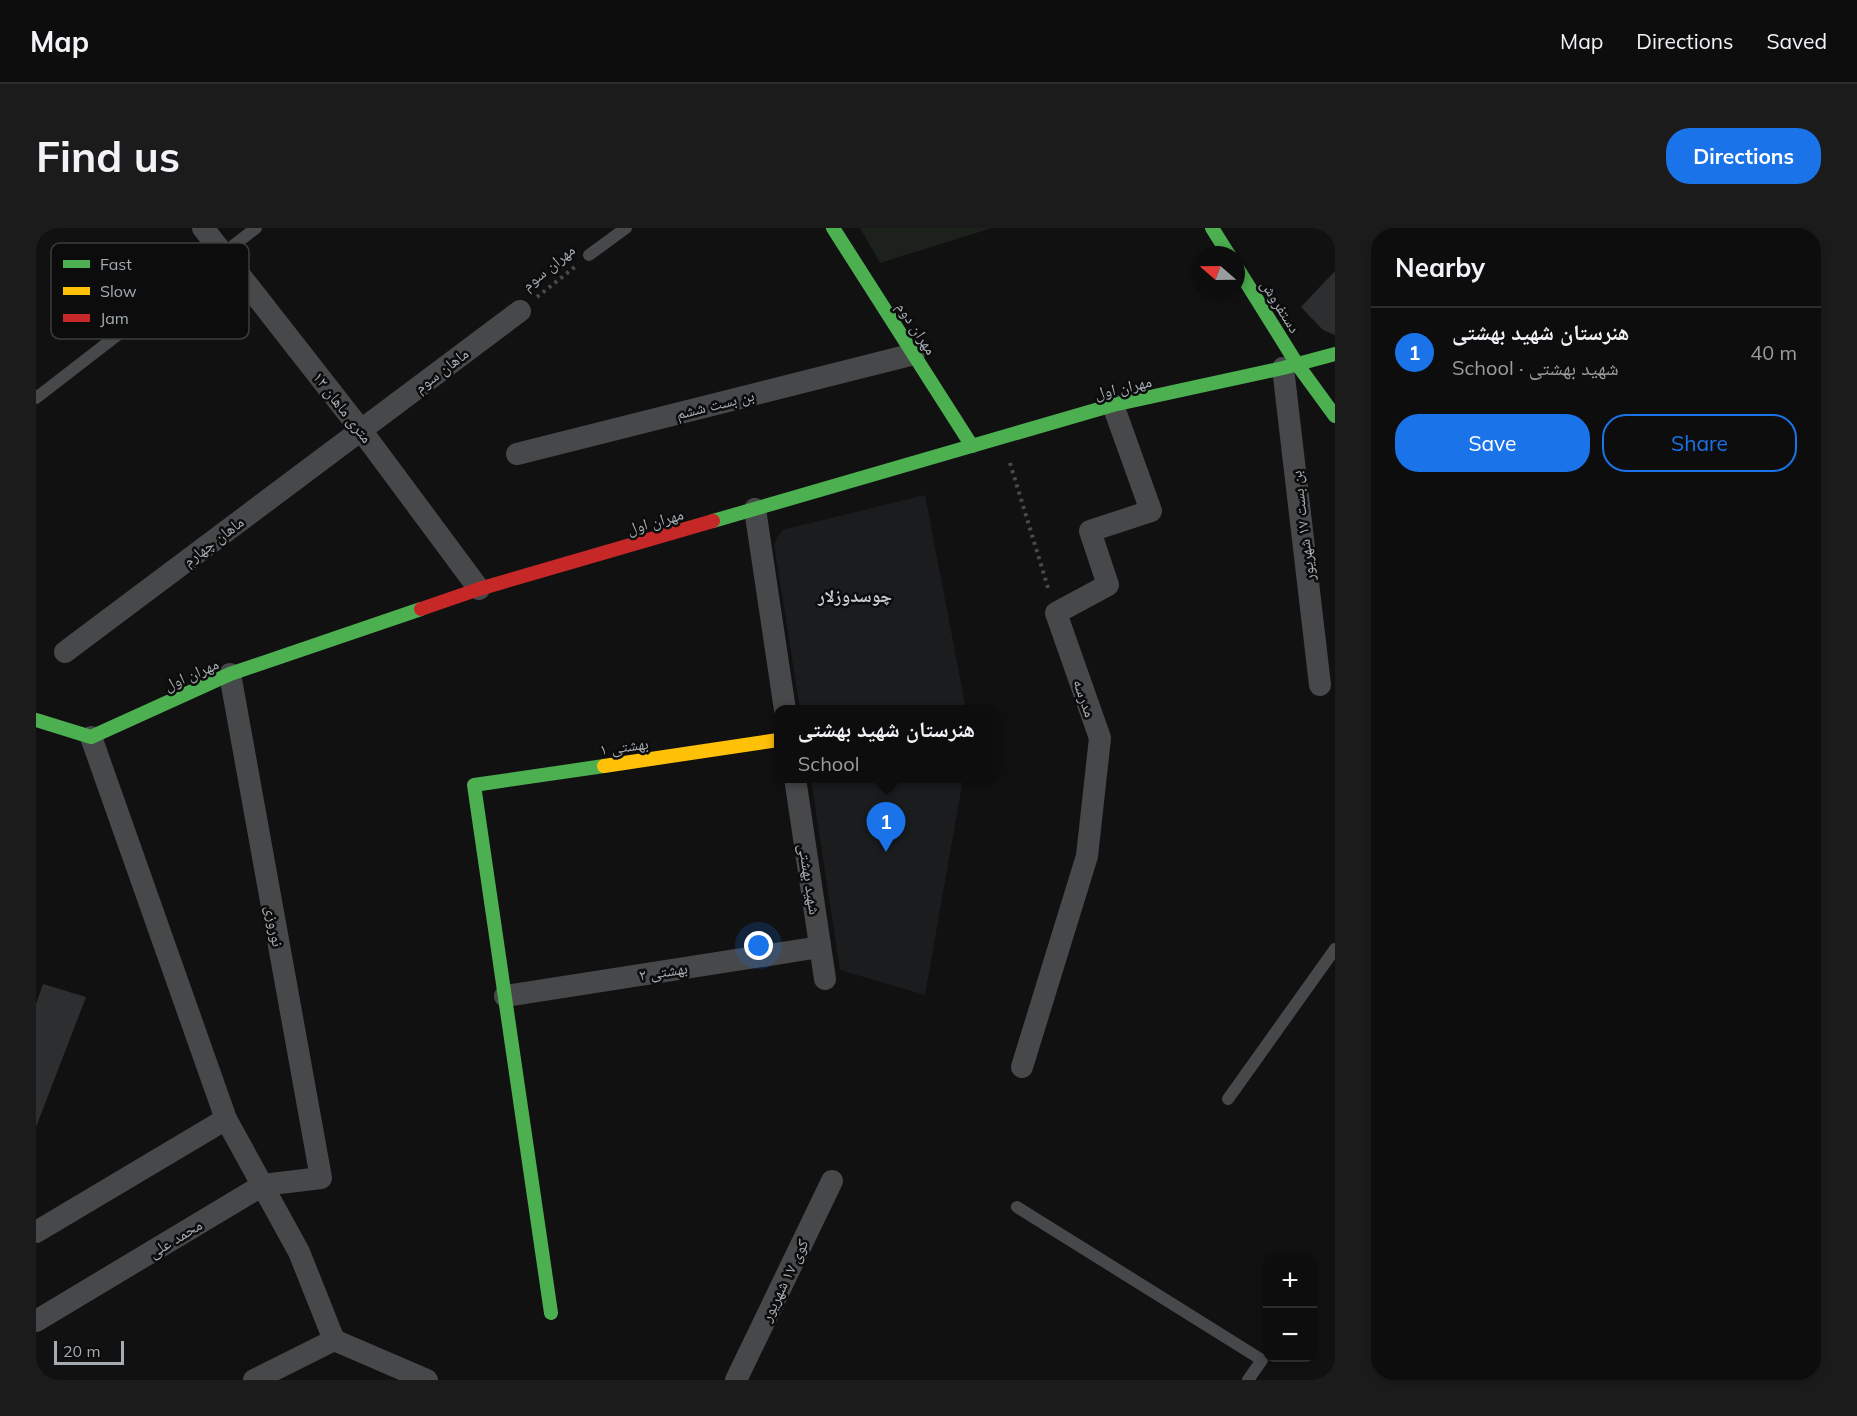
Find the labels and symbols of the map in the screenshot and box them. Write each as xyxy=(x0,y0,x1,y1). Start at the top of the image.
street label: مهران سوم xyxy=(517,239,579,295)
legend xyxy=(51,243,249,339)
north arrow xyxy=(1191,246,1245,300)
text: Fast xyxy=(100,254,132,274)
street label: دستفروش xyxy=(1256,276,1305,337)
text: Slow xyxy=(100,281,137,301)
street label: مهران دوم xyxy=(892,298,941,359)
text: Jam xyxy=(100,308,129,328)
street label: ماهان سوم xyxy=(410,343,473,398)
street label: ۱۲ متری ماهان xyxy=(308,367,377,447)
street label: مهران اول xyxy=(1092,371,1154,404)
street label: بن بست ششم xyxy=(674,385,756,424)
street label: بن بست ۱۷ شهریور xyxy=(1285,470,1320,583)
street label: مهران اول xyxy=(624,503,686,540)
street label: ماهان چهارم xyxy=(178,512,248,571)
district label: چوسدوزلار xyxy=(817,584,892,607)
street label: مهران اول xyxy=(160,653,222,696)
street label: مدرسه xyxy=(1069,676,1101,720)
street label: بهشتی ۱ xyxy=(598,733,650,760)
pin: 1 xyxy=(866,802,906,852)
street label: شهید بهشتی xyxy=(794,842,826,916)
street label: نوروزی xyxy=(261,904,288,948)
your location xyxy=(744,931,773,960)
street label: بهشتی ۲ xyxy=(637,957,689,986)
street label: محمد علی xyxy=(144,1214,206,1263)
street label: کوی ۱۷ شهریور xyxy=(755,1235,814,1326)
scale bar xyxy=(54,1338,124,1366)

